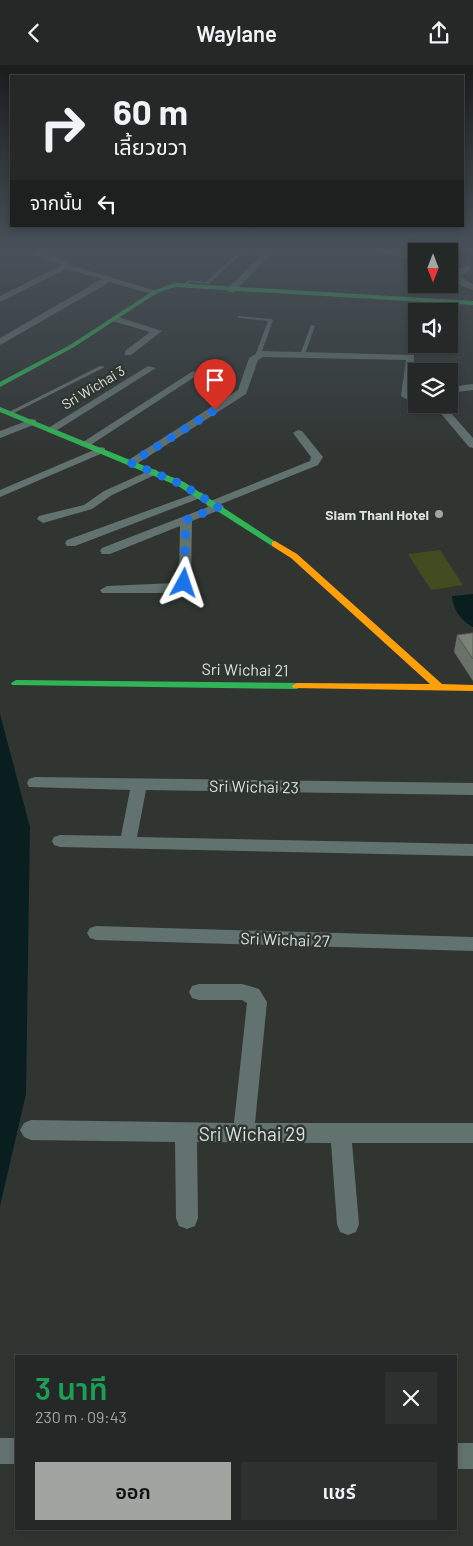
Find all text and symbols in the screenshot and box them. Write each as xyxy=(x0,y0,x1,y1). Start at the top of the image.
icon: back xyxy=(20,19,48,47)
icon: share xyxy=(425,19,453,47)
text: Waylane xyxy=(196,20,277,46)
text: 60 m xyxy=(113,90,188,132)
icon: right xyxy=(30,95,95,160)
text: เลี้ยวขวา xyxy=(113,133,188,159)
icon: left xyxy=(93,190,121,218)
text: จากนั้น xyxy=(30,191,83,214)
north arrow xyxy=(408,243,458,293)
map controls xyxy=(408,243,458,413)
button: sound xyxy=(408,303,458,353)
pin xyxy=(194,359,236,410)
street label: Sri Wichai 3 xyxy=(58,361,128,413)
button: layers xyxy=(408,363,458,413)
icon: arrive xyxy=(201,366,229,394)
place label: Siam Thani Hotel xyxy=(325,506,429,523)
marker: Siam Thani Hotel xyxy=(433,508,445,520)
position arrow xyxy=(157,556,209,608)
street label: Sri Wichai 21 xyxy=(201,659,289,679)
street label: Sri Wichai 23 xyxy=(209,776,299,796)
street label: Sri Wichai 27 xyxy=(240,928,330,950)
street label: Sri Wichai 29 xyxy=(199,1122,305,1145)
text: 3 นาที xyxy=(35,1370,108,1406)
button: close xyxy=(385,1372,437,1424)
text: 230 m · 09:43 xyxy=(35,1407,127,1426)
button: ออก xyxy=(35,1462,231,1520)
button: แชร์ xyxy=(241,1462,437,1520)

